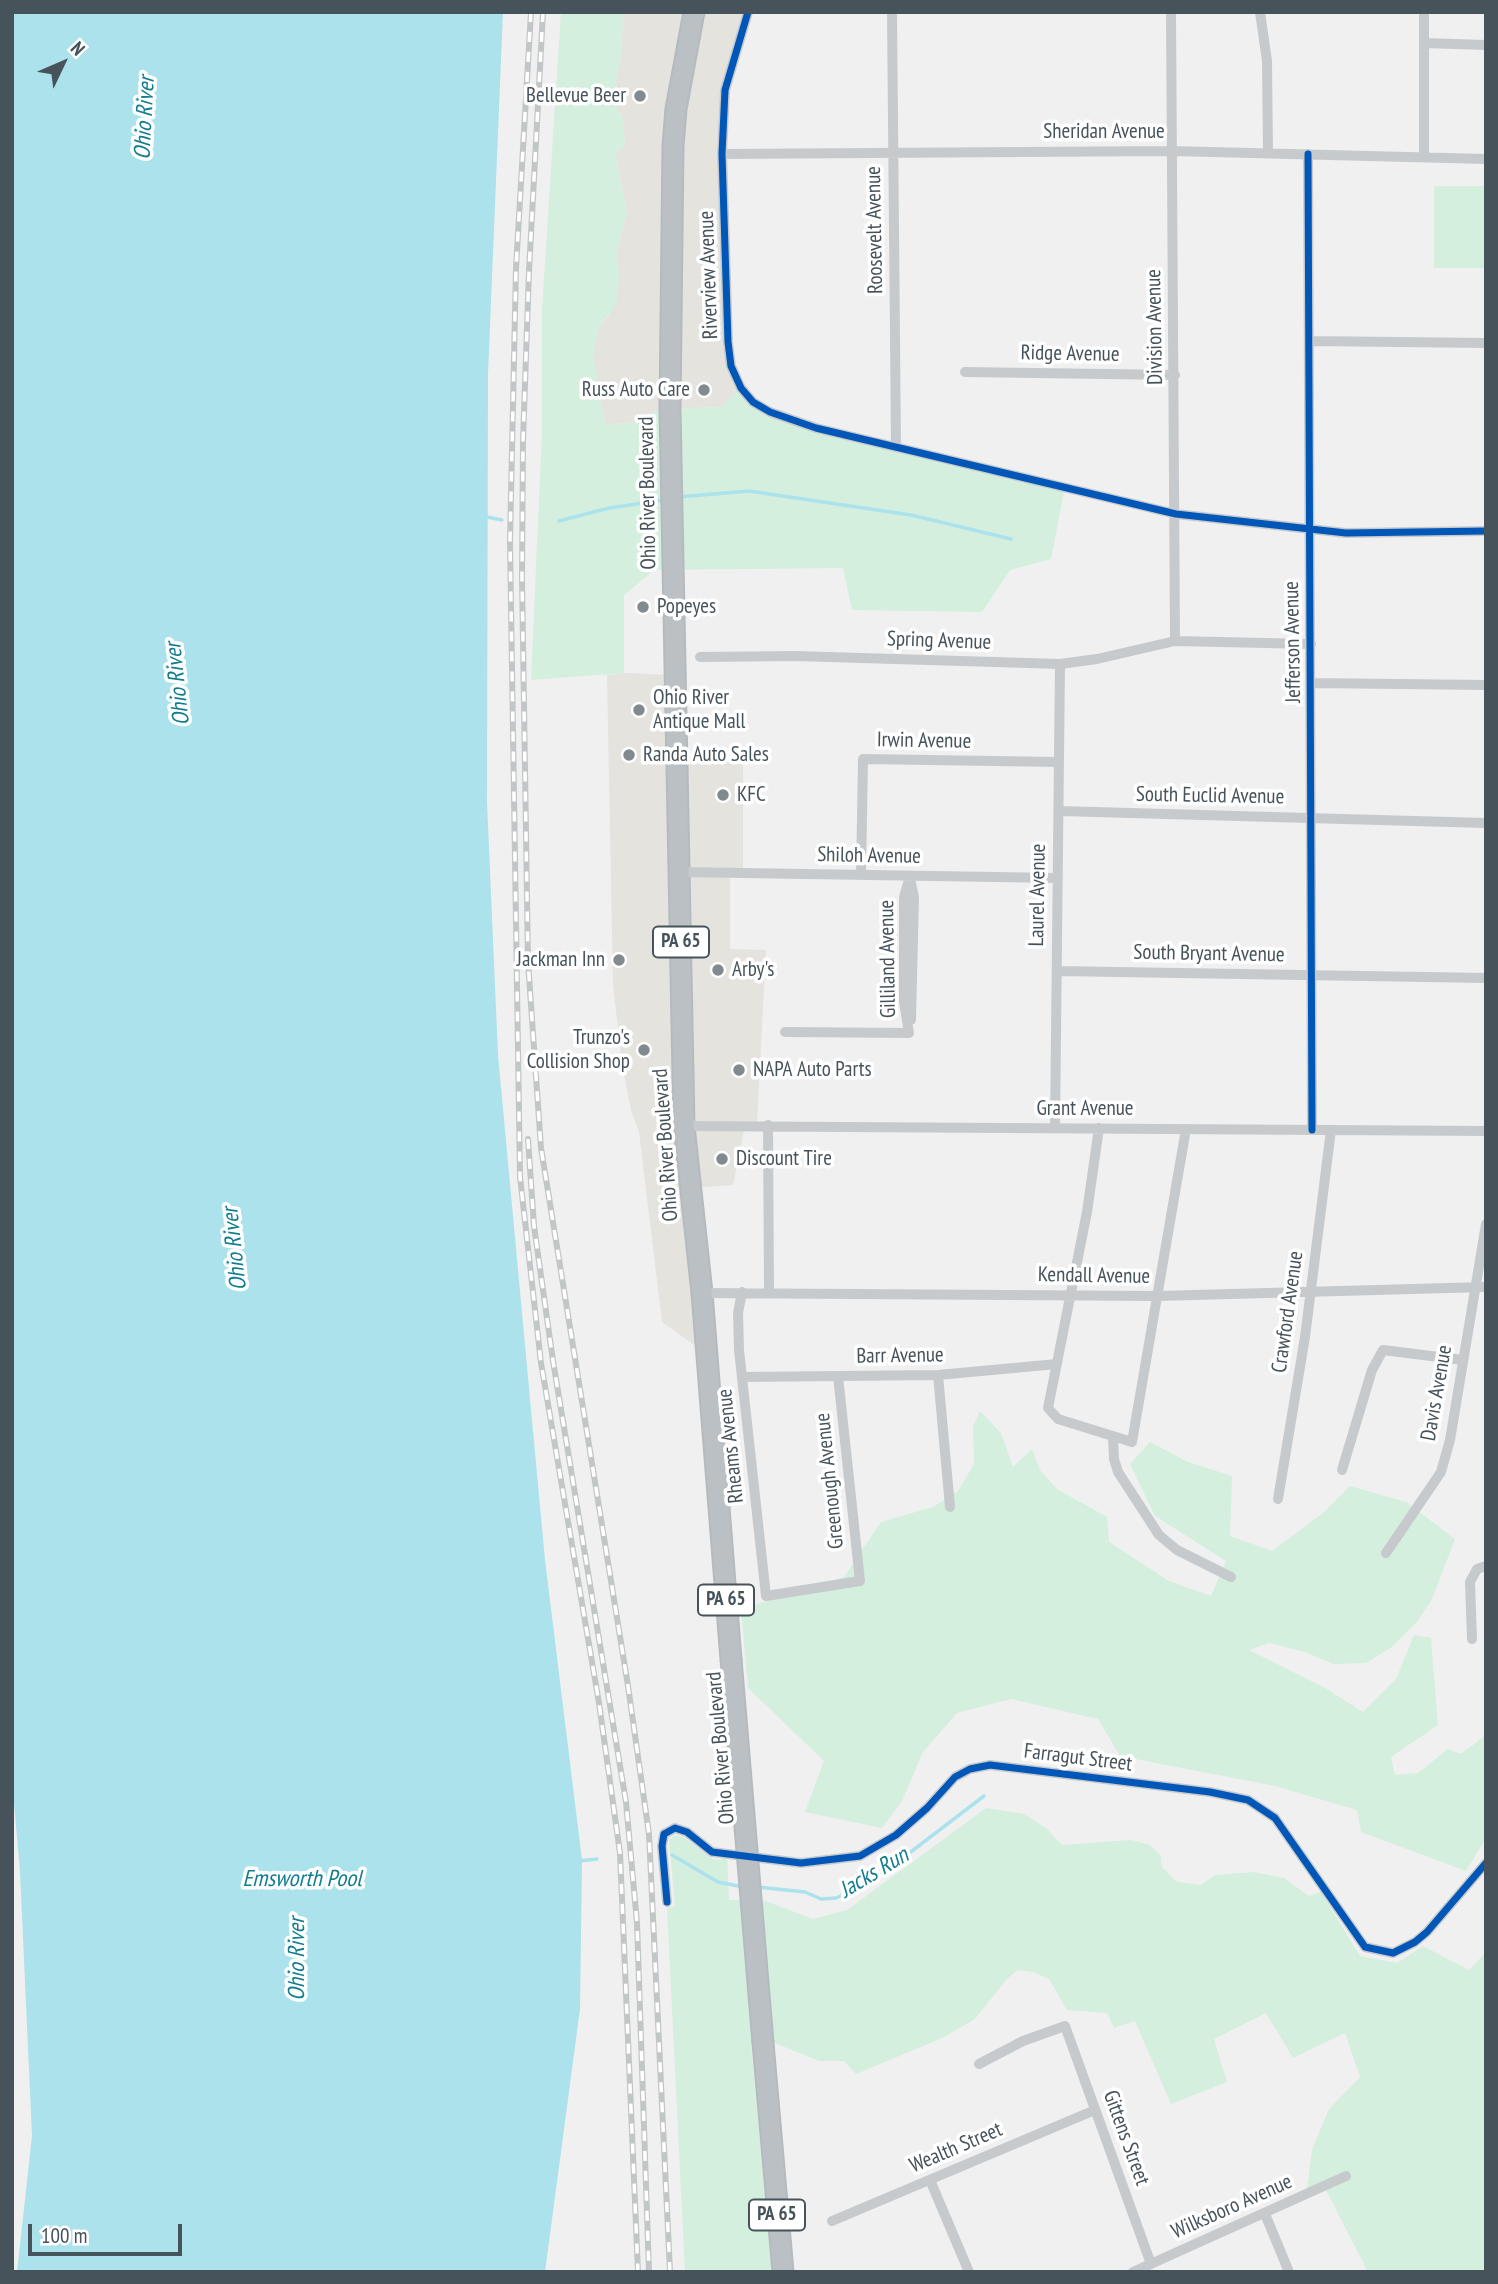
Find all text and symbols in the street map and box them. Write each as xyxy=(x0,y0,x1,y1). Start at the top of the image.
north arrow xyxy=(28,28,98,98)
text: N xyxy=(66,36,90,60)
water label: Ohio River xyxy=(129,76,161,160)
place label: Bellevue Beer xyxy=(526,83,626,109)
marker: Bellevue Beer xyxy=(632,88,648,104)
street label: Sheridan Avenue xyxy=(1043,119,1165,145)
street label: Roosevelt Avenue xyxy=(861,166,889,294)
street label: Riverview Avenue xyxy=(694,210,724,340)
street label: Division Avenue xyxy=(1141,269,1169,385)
street label: Ridge Avenue xyxy=(1020,341,1120,367)
place label: Russ Auto Care xyxy=(582,377,690,403)
marker: Russ Auto Care xyxy=(696,382,712,398)
street label: Ohio River Boulevard xyxy=(634,416,662,570)
street label: Jefferson Avenue xyxy=(1279,581,1307,703)
place label: Popeyes xyxy=(657,594,716,620)
marker: Popeyes xyxy=(635,599,651,615)
street label: Spring Avenue xyxy=(886,627,992,655)
water label: Ohio River xyxy=(160,641,196,727)
place label: Ohio River Antique Mall xyxy=(653,685,745,735)
marker: Ohio River Antique Mall xyxy=(631,702,647,718)
street label: Irwin Avenue xyxy=(877,728,971,754)
place label: Randa Auto Sales xyxy=(643,742,769,768)
marker: Randa Auto Sales xyxy=(621,747,637,763)
place label: KFC xyxy=(737,782,766,808)
street label: South Euclid Avenue xyxy=(1136,782,1284,810)
marker: KFC xyxy=(715,787,731,803)
street label: Shiloh Avenue xyxy=(817,842,921,870)
street label: Laurel Avenue xyxy=(1025,843,1051,947)
street label: Gilliland Avenue xyxy=(874,900,902,1018)
road number: PA 65 xyxy=(653,926,709,958)
street label: South Bryant Avenue xyxy=(1133,940,1285,968)
place label: Jackman Inn xyxy=(517,947,605,973)
marker: Jackman Inn xyxy=(611,952,627,968)
place label: Arby's xyxy=(732,957,774,983)
marker: Arby's xyxy=(710,962,726,978)
place label: Trunzo's Collision Shop xyxy=(527,1025,630,1075)
marker: Trunzo's Collision Shop xyxy=(636,1042,652,1058)
place label: NAPA Auto Parts xyxy=(753,1057,872,1083)
marker: NAPA Auto Parts xyxy=(731,1062,747,1078)
street label: Ohio River Boulevard xyxy=(648,1068,684,1222)
street label: Grant Avenue xyxy=(1036,1096,1134,1122)
place label: Discount Tire xyxy=(736,1146,832,1172)
marker: Discount Tire xyxy=(714,1151,730,1167)
water label: Ohio River xyxy=(217,1206,253,1292)
street label: Crawford Avenue xyxy=(1267,1250,1309,1374)
street label: Kendall Avenue xyxy=(1038,1262,1150,1290)
street label: Barr Avenue xyxy=(856,1343,944,1369)
street label: Davis Avenue xyxy=(1416,1343,1458,1443)
street label: Rheams Avenue xyxy=(712,1388,750,1504)
street label: Greenough Avenue xyxy=(810,1412,850,1550)
road number: PA 65 xyxy=(698,1584,754,1616)
street label: Ohio River Boulevard xyxy=(702,1671,740,1825)
street label: Farragut Street xyxy=(1022,1739,1134,1777)
water label: Jacks Run xyxy=(834,1842,914,1904)
water label: Emsworth Pool xyxy=(242,1865,362,1893)
water label: Ohio River xyxy=(283,1917,311,2001)
street label: Gittens Street xyxy=(1097,2087,1155,2189)
street label: Wealth Street xyxy=(906,2117,1006,2179)
street label: Wilksboro Avenue xyxy=(1168,2169,1296,2245)
road number: PA 65 xyxy=(749,2200,805,2230)
scale bar xyxy=(32,2210,186,2254)
text: 100 m xyxy=(41,2222,87,2249)

